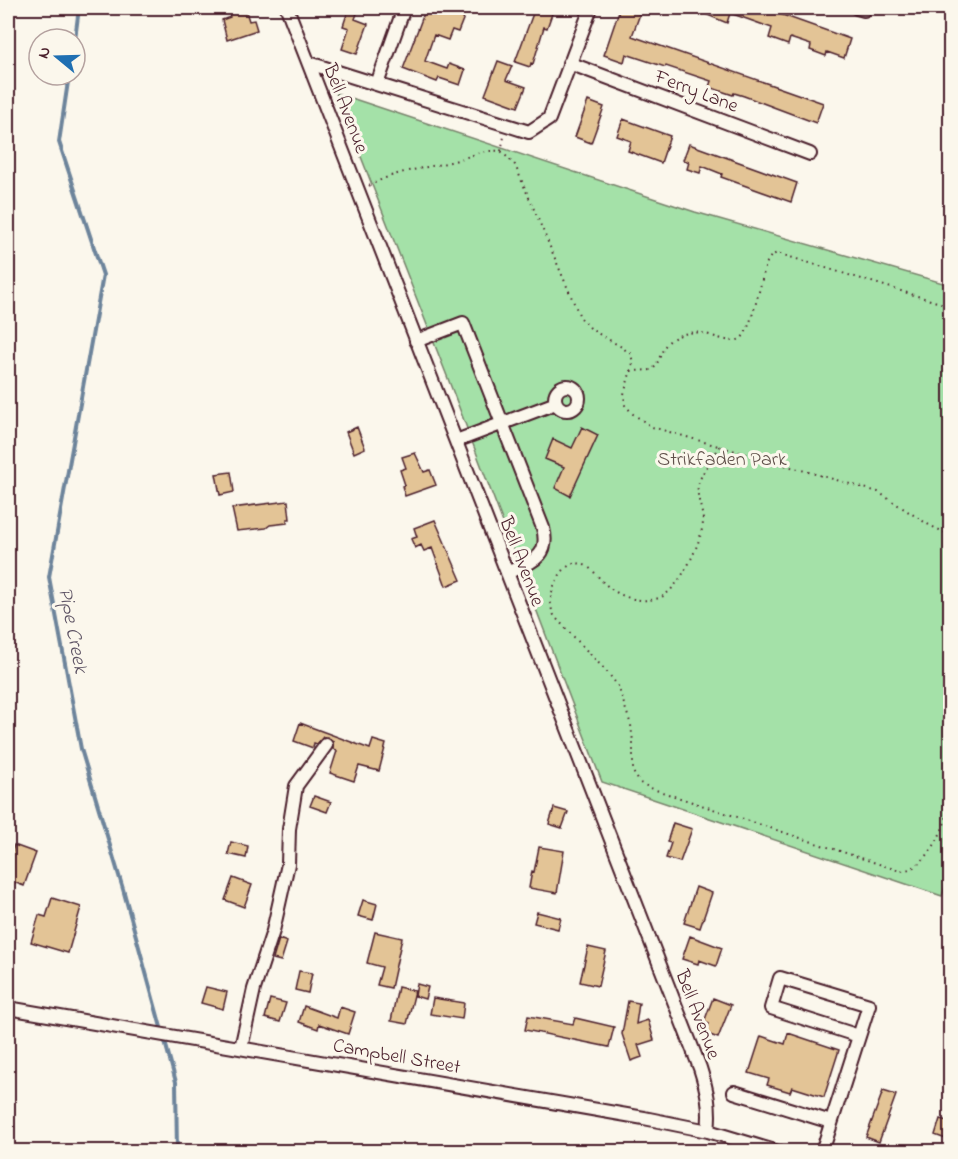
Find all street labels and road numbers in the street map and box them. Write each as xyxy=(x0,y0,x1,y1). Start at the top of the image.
street label: Bell Avenue xyxy=(314,59,375,158)
street label: Ferry Lane xyxy=(649,63,742,122)
street label: Bell Avenue xyxy=(490,512,551,611)
street label: Bell Avenue xyxy=(666,965,727,1064)
street label: Campbell Street xyxy=(330,1032,463,1083)

